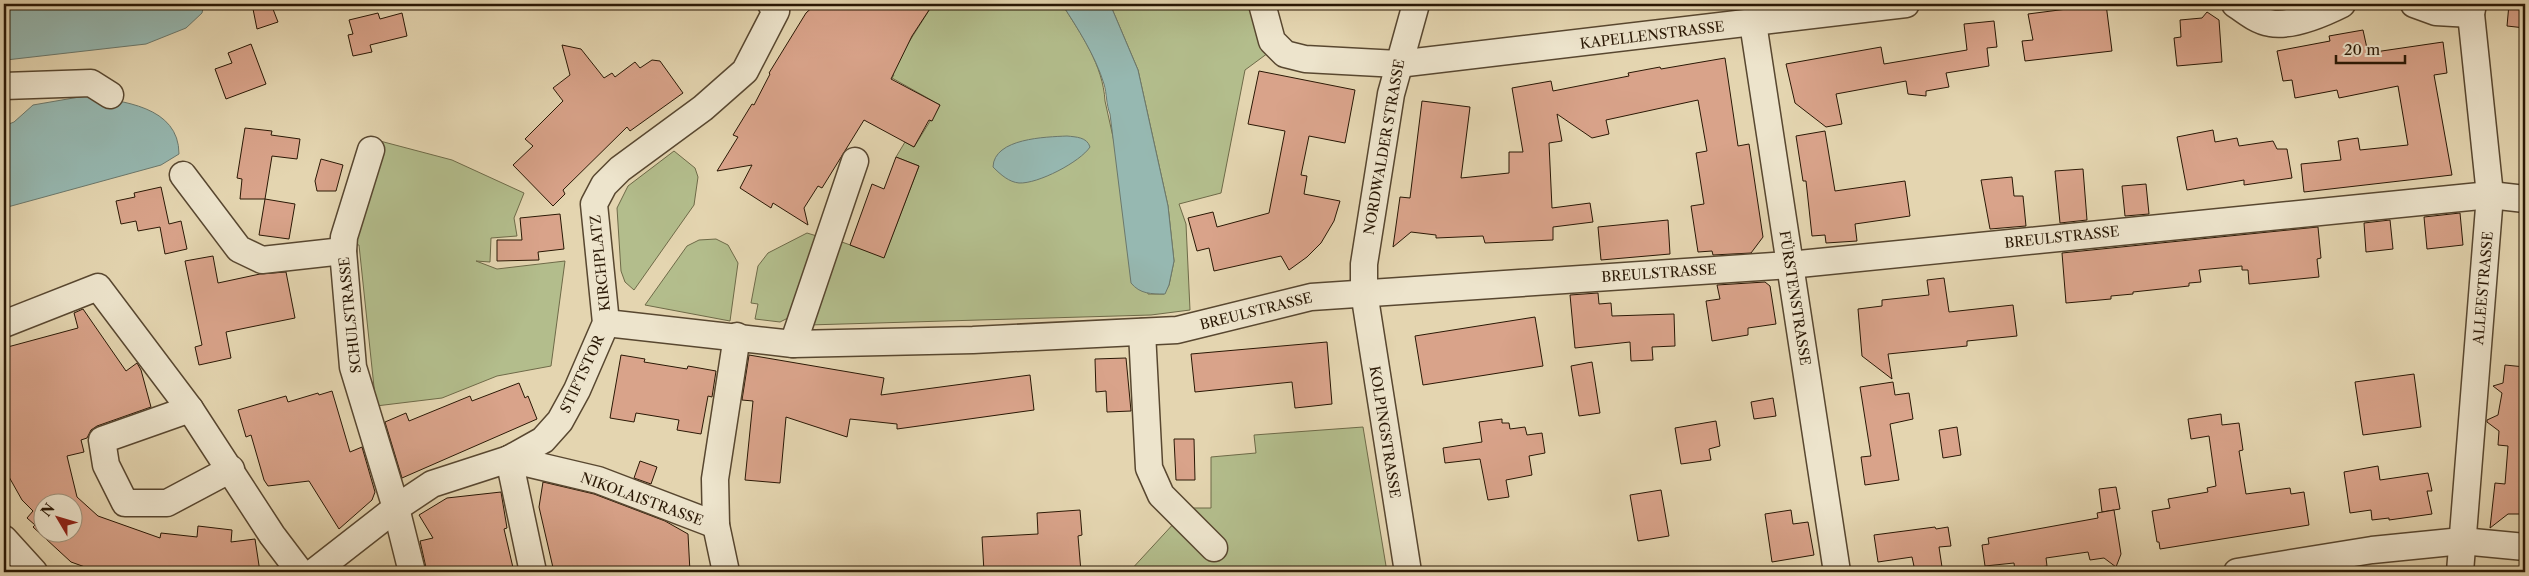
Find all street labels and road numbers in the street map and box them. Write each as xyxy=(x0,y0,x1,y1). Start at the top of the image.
street label: KAPELLENSTRASSE xyxy=(1579,17,1725,53)
street label: NORDWALDER STRASSE xyxy=(1360,58,1408,236)
street label: KIRCHPLATZ xyxy=(586,214,614,312)
street label: BREULSTRASSE xyxy=(2004,222,2120,252)
street label: FÜRSTENSTRASSE xyxy=(1775,229,1815,367)
street label: ALLEESTRASSE xyxy=(2469,230,2497,347)
street label: SCHULSTRASSE xyxy=(335,256,365,374)
street label: BREULSTRASSE xyxy=(1601,260,1717,286)
street label: BREULSTRASSE xyxy=(1198,288,1314,334)
street label: STIFTSTOR xyxy=(556,331,608,416)
street label: KOLPINGSTRASSE xyxy=(1366,364,1404,500)
street label: NIKOLAISTRASSE xyxy=(578,468,706,530)

